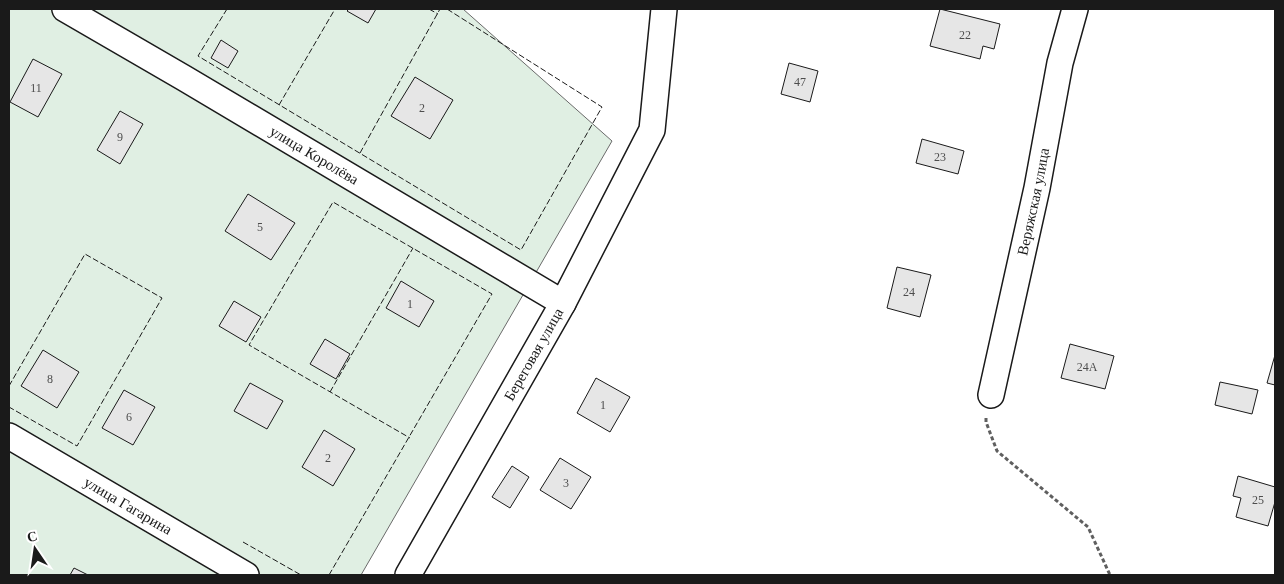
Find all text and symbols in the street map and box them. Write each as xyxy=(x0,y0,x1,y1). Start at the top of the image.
house number: 22 xyxy=(959,28,971,42)
house number: 47 xyxy=(794,75,806,89)
house number: 11 xyxy=(30,81,42,95)
house number: 2 xyxy=(419,101,425,115)
street label: улица Королёва xyxy=(267,123,362,188)
house number: 9 xyxy=(117,130,123,144)
street label: Веряжская улица xyxy=(1014,146,1052,257)
house number: 23 xyxy=(934,150,946,164)
house number: 5 xyxy=(257,220,263,234)
house number: 24 xyxy=(903,285,915,299)
house number: 1 xyxy=(407,297,413,311)
street label: Береговая улица xyxy=(501,305,567,403)
house number: 24А xyxy=(1077,360,1098,374)
house number: 8 xyxy=(47,372,53,386)
house number: 1 xyxy=(600,398,606,412)
house number: 6 xyxy=(126,410,132,424)
house number: 2 xyxy=(325,451,331,465)
street label: улица Гагарина xyxy=(81,474,175,538)
house number: 3 xyxy=(563,476,569,490)
house number: 25 xyxy=(1252,493,1264,507)
north arrow xyxy=(10,524,60,574)
text: С xyxy=(26,528,39,545)

